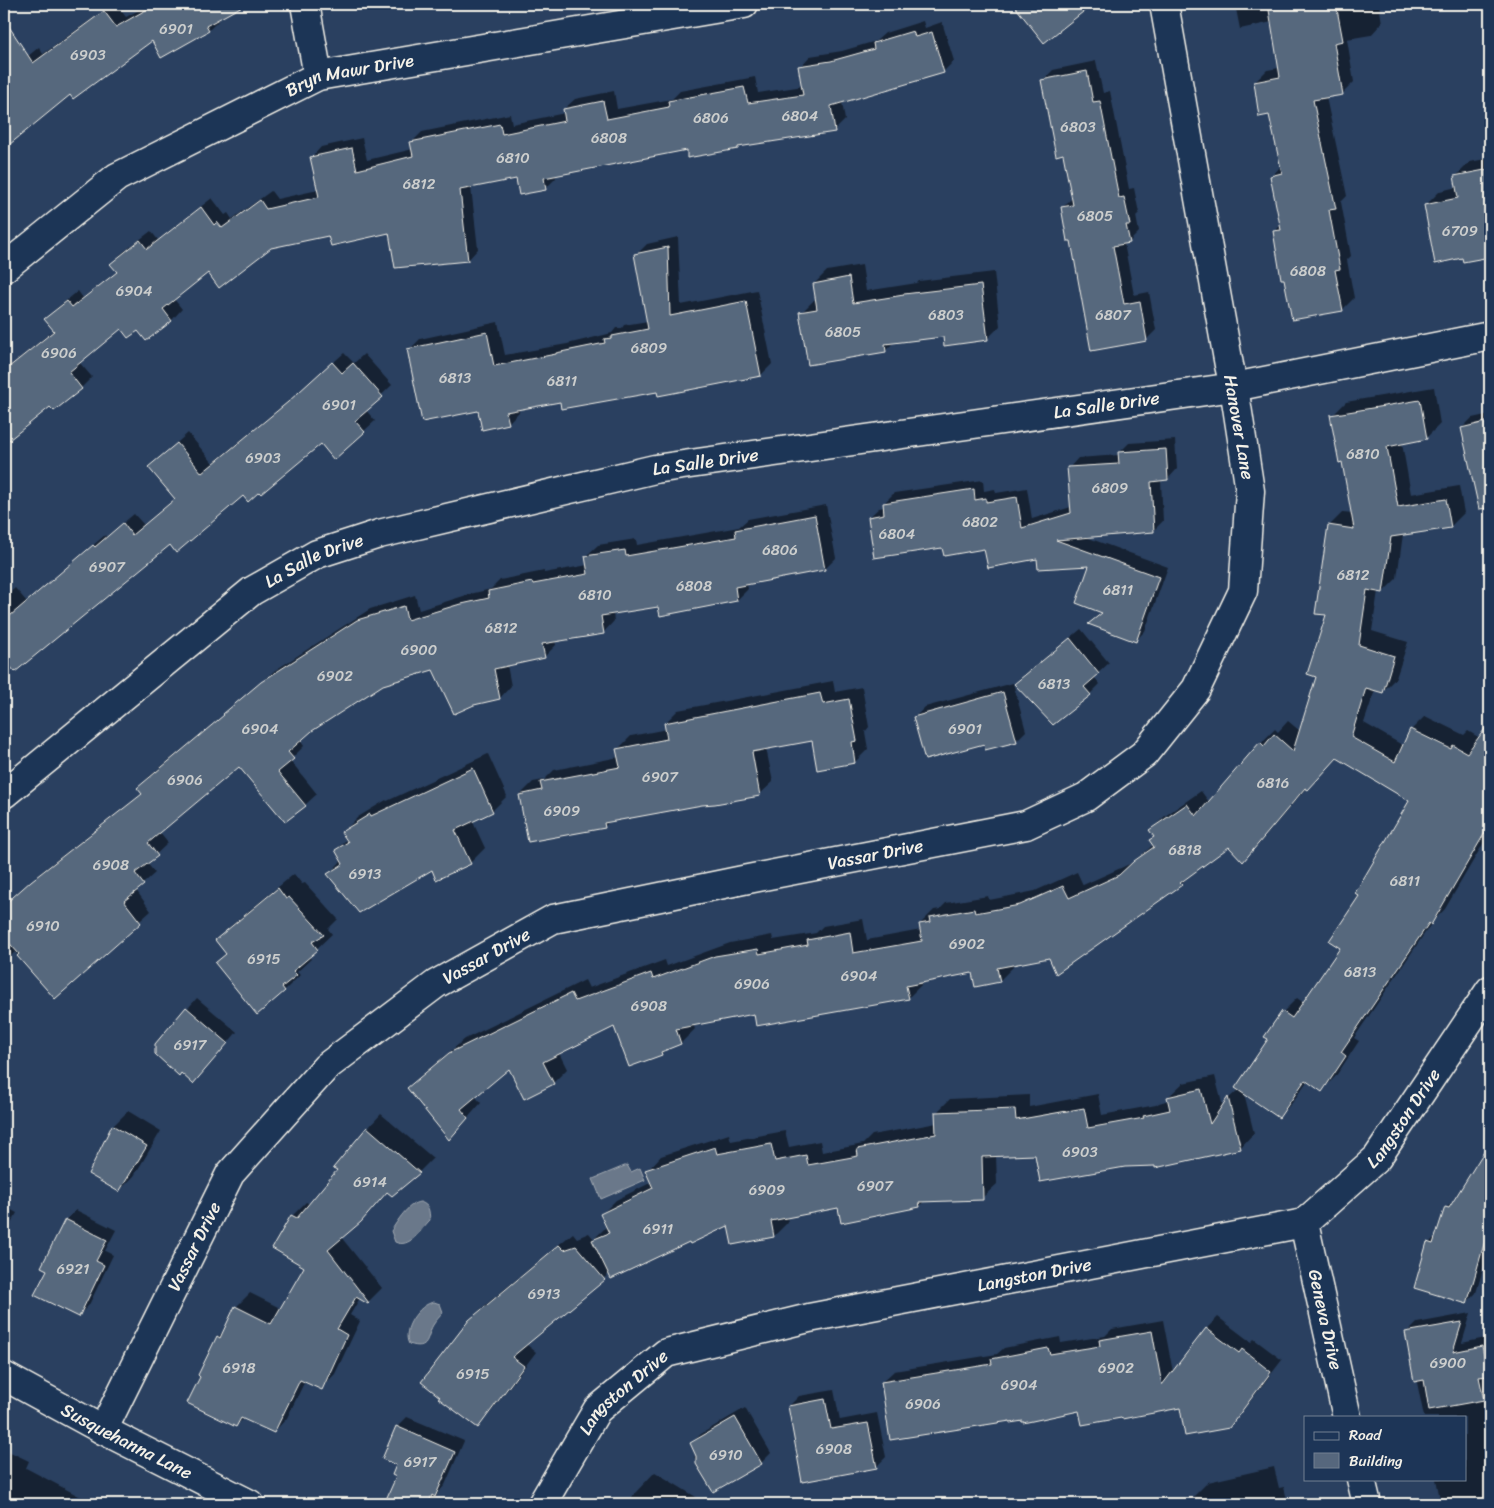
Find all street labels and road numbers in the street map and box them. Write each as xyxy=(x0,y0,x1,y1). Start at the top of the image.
street label: Bryn Mawr Drive xyxy=(280,44,416,106)
street label: Hanover Lane xyxy=(1214,372,1264,482)
street label: La Salle Drive xyxy=(1051,382,1162,428)
street label: La Salle Drive xyxy=(650,439,761,485)
street label: La Salle Drive xyxy=(258,524,368,597)
street label: Vassar Drive xyxy=(825,829,926,879)
street label: Vassar Drive xyxy=(436,918,537,994)
street label: Langston Drive xyxy=(1359,1062,1449,1177)
street label: Vassar Drive xyxy=(158,1196,230,1297)
street label: Langston Drive xyxy=(974,1248,1094,1301)
street label: Geneva Drive xyxy=(1299,1266,1352,1373)
street label: Langston Drive xyxy=(570,1341,676,1441)
street label: Susquehanna Lane xyxy=(55,1394,198,1489)

